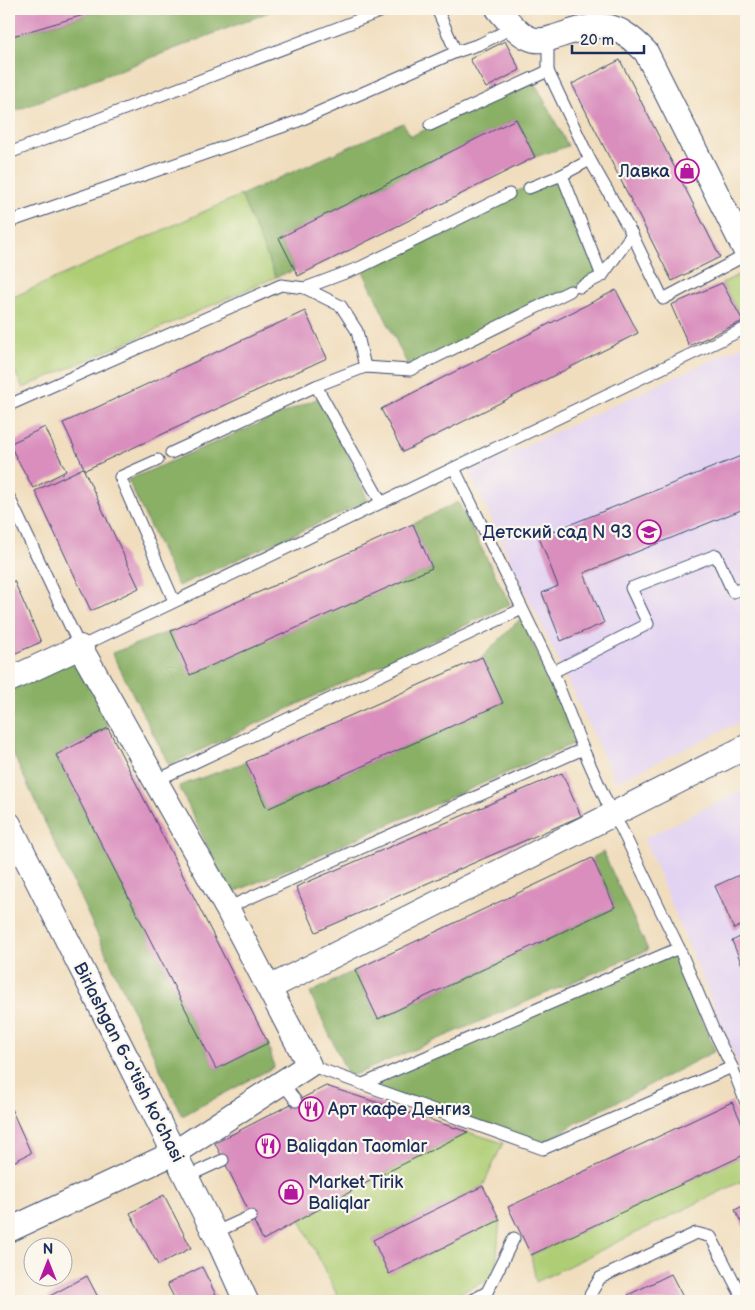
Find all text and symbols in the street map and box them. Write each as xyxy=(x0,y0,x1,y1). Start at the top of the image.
scale bar xyxy=(572,22,645,54)
text: 20 m xyxy=(580,31,614,50)
shop icon: Лавка xyxy=(674,158,700,184)
place label: Лавка xyxy=(618,161,670,182)
school or university icon: Детский сад N 93 xyxy=(636,519,662,545)
place label: Детский сад N 93 xyxy=(482,522,632,543)
street label: Birlashgan 6-o'tish ko'chasi xyxy=(69,959,188,1166)
restaurant icon: Арт кафе Денгиз xyxy=(298,1096,324,1122)
place label: Арт кафе Денгиз xyxy=(327,1099,471,1120)
restaurant icon: Baliqdan Taomlar xyxy=(255,1133,281,1159)
place label: Baliqdan Taomlar xyxy=(286,1136,428,1157)
place label: Market Tirik Baliqlar xyxy=(308,1172,403,1214)
shop icon: Market Tirik Baliqlar xyxy=(278,1179,304,1205)
north arrow xyxy=(22,1238,72,1288)
text: N xyxy=(43,1241,53,1258)

